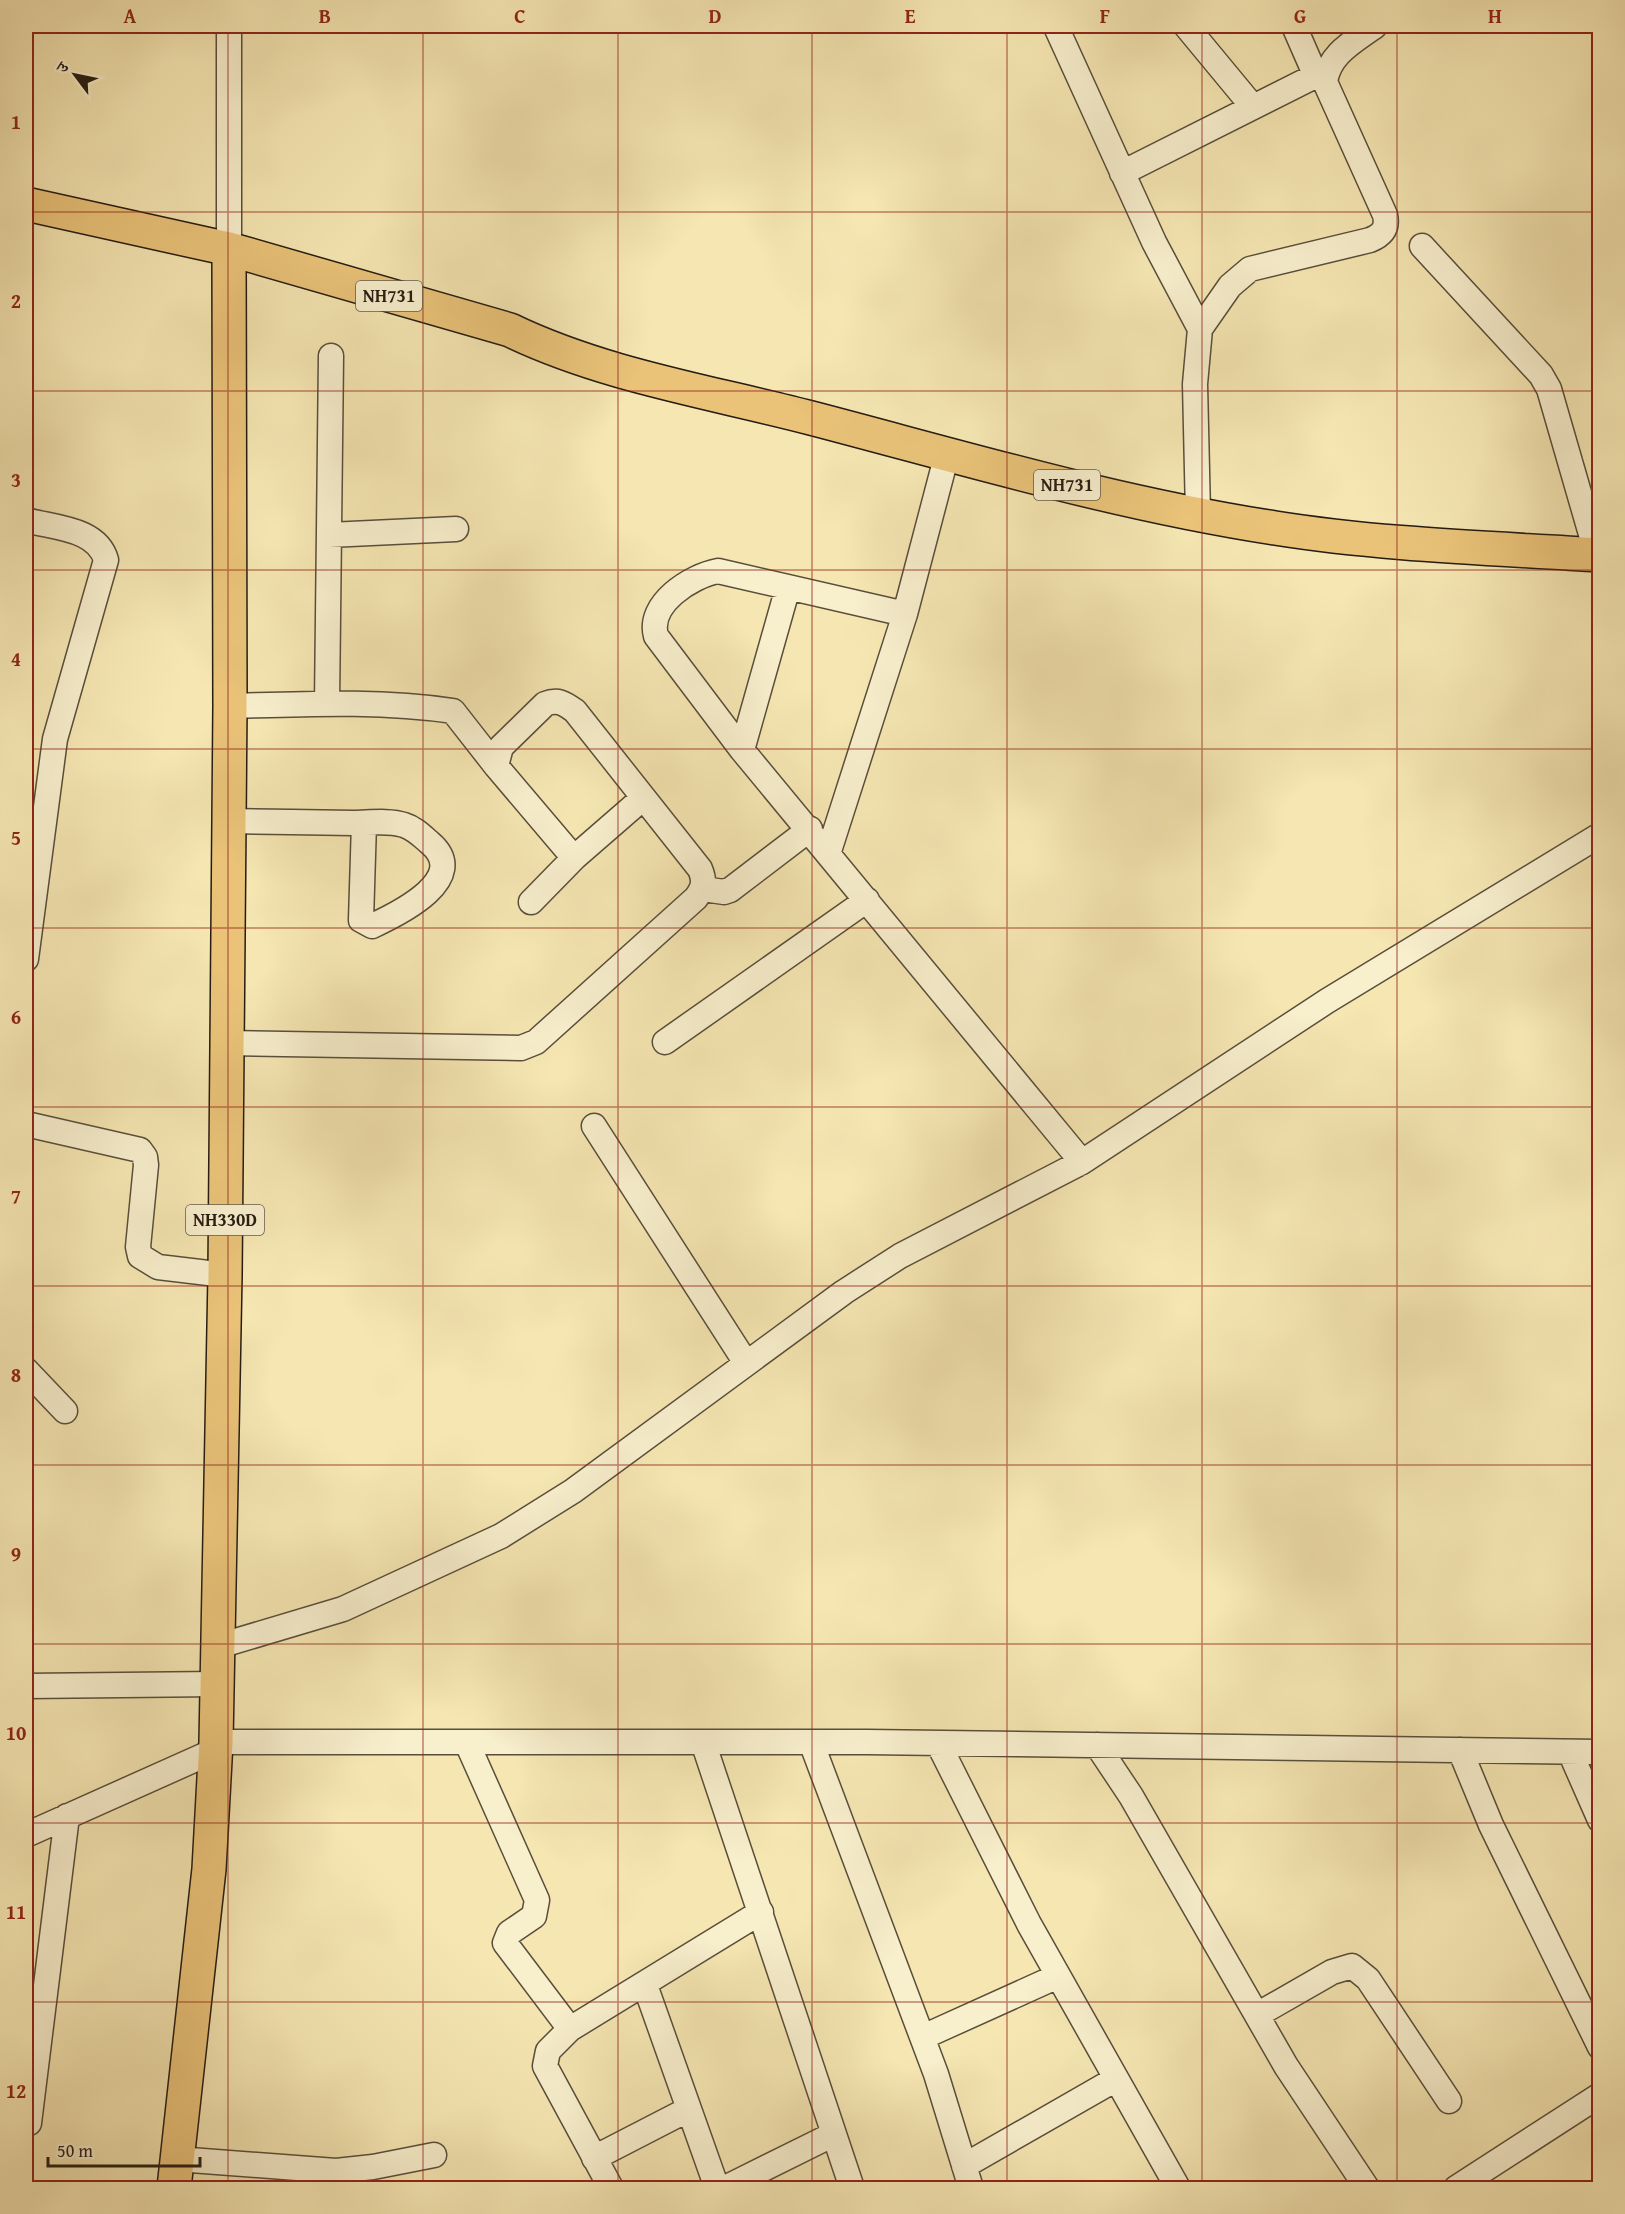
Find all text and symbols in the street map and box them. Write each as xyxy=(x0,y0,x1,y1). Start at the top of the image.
text: A xyxy=(124,1,137,30)
text: B xyxy=(319,1,331,30)
text: C xyxy=(514,1,526,30)
text: D xyxy=(708,1,722,30)
text: E xyxy=(905,1,916,30)
text: F xyxy=(1100,1,1110,30)
text: G xyxy=(1294,1,1306,30)
text: H xyxy=(1488,1,1502,30)
north arrow xyxy=(45,45,105,105)
text: उ xyxy=(49,56,76,78)
text: 1 xyxy=(11,107,21,136)
road number: NH731 xyxy=(356,281,422,311)
text: 2 xyxy=(11,286,21,315)
text: 3 xyxy=(11,465,21,494)
road number: NH731 xyxy=(1034,470,1100,500)
text: 4 xyxy=(11,644,21,673)
text: 5 xyxy=(11,823,21,852)
text: 6 xyxy=(11,1002,21,1031)
text: 7 xyxy=(11,1181,21,1210)
road number: NH330D xyxy=(186,1205,264,1235)
text: 8 xyxy=(11,1360,21,1389)
text: 9 xyxy=(11,1539,21,1568)
text: 10 xyxy=(6,1718,26,1747)
text: 11 xyxy=(6,1897,26,1926)
text: 12 xyxy=(6,2076,26,2105)
scale bar xyxy=(48,2130,200,2168)
text: 50 m xyxy=(57,2137,93,2164)

